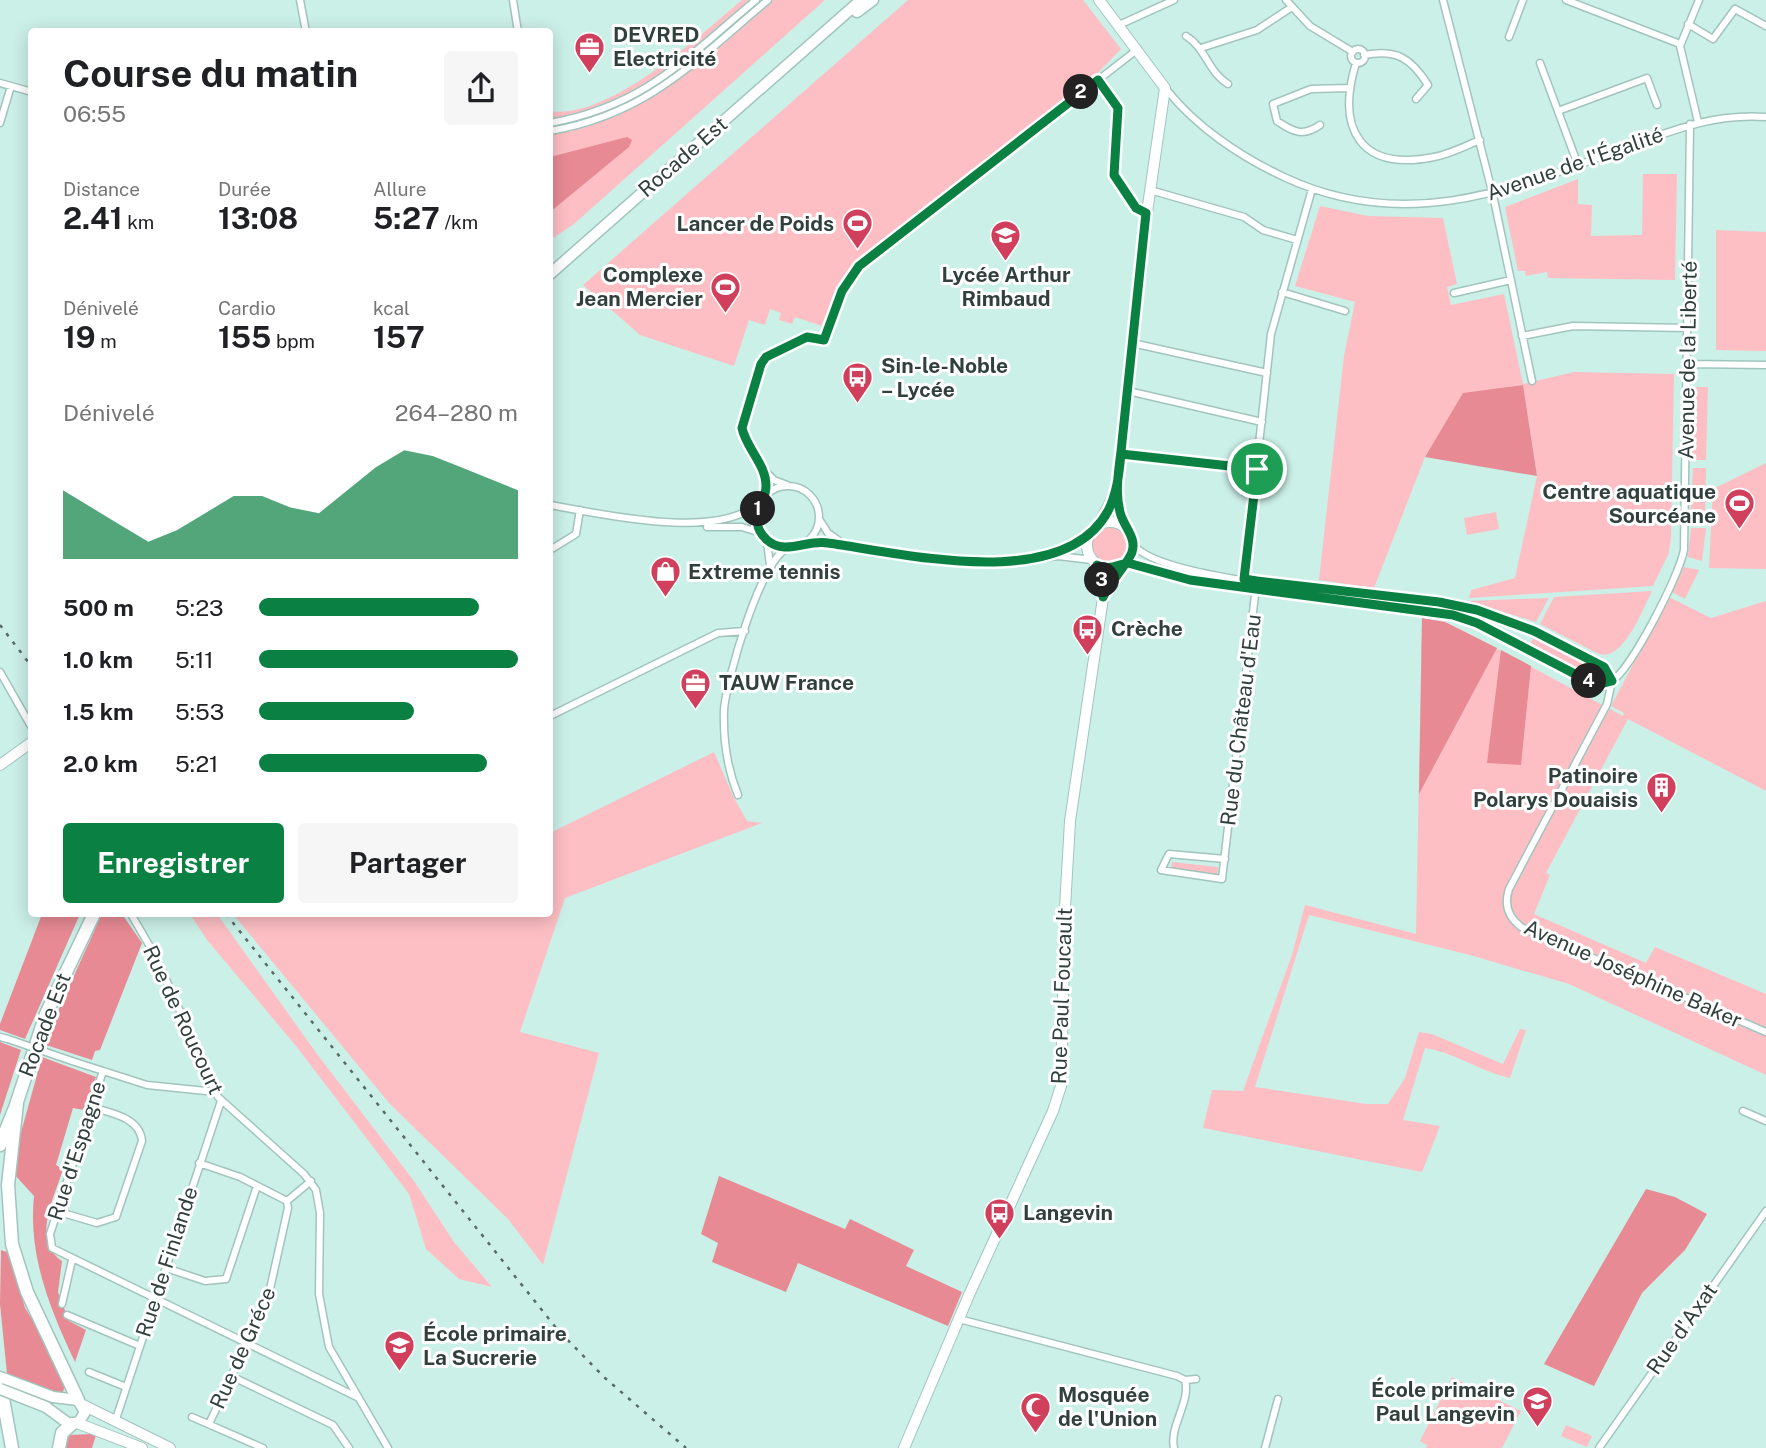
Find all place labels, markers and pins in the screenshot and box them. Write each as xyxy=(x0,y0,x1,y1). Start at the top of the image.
place label: DEVRED Electricité xyxy=(613,22,716,71)
office icon: DEVRED Electricité xyxy=(573,30,607,74)
pin: 2 xyxy=(1064,74,1098,110)
sports icon: Lancer de Poids xyxy=(840,207,874,251)
place label: Lancer de Poids xyxy=(676,211,834,236)
school or university icon: Lycée Arthur Rimbaud xyxy=(989,218,1023,262)
place label: Complexe Jean Mercier xyxy=(576,262,703,311)
place label: Lycée Arthur Rimbaud xyxy=(941,262,1071,311)
sports icon: Complexe Jean Mercier xyxy=(709,270,743,314)
place label: Sin-le-Noble – Lycée xyxy=(881,353,1008,402)
bus stop icon: Sin-le-Noble – Lycée xyxy=(841,361,875,405)
pin xyxy=(1227,439,1287,499)
place label: Centre aquatique Sourcéane xyxy=(1542,479,1716,528)
sports icon: Centre aquatique Sourcéane xyxy=(1722,487,1756,531)
pin: 1 xyxy=(740,491,776,526)
shop icon: Extreme tennis xyxy=(648,555,682,599)
place label: Extreme tennis xyxy=(688,559,840,584)
pin: 3 xyxy=(1084,562,1120,598)
bus stop icon: Crèche xyxy=(1071,612,1105,656)
place label: Crèche xyxy=(1111,616,1183,641)
pin: 4 xyxy=(1572,664,1606,698)
office icon: TAUW France xyxy=(679,666,713,710)
place label: TAUW France xyxy=(719,670,854,695)
place label: Patinoire Polarys Douaisis xyxy=(1473,763,1638,812)
building icon: Patinoire Polarys Douaisis xyxy=(1644,771,1678,815)
bus stop icon: Langevin xyxy=(983,1196,1017,1240)
place label: Langevin xyxy=(1023,1200,1113,1225)
place label: École primaire La Sucrerie xyxy=(423,1321,567,1370)
school or university icon: École primaire La Sucrerie xyxy=(383,1329,417,1373)
place label: École primaire Paul Langevin xyxy=(1371,1377,1515,1426)
place label: Mosquée de l'Union xyxy=(1058,1382,1157,1431)
school or university icon: École primaire Paul Langevin xyxy=(1521,1385,1555,1429)
mosque icon: Mosquée de l'Union xyxy=(1018,1390,1052,1434)

